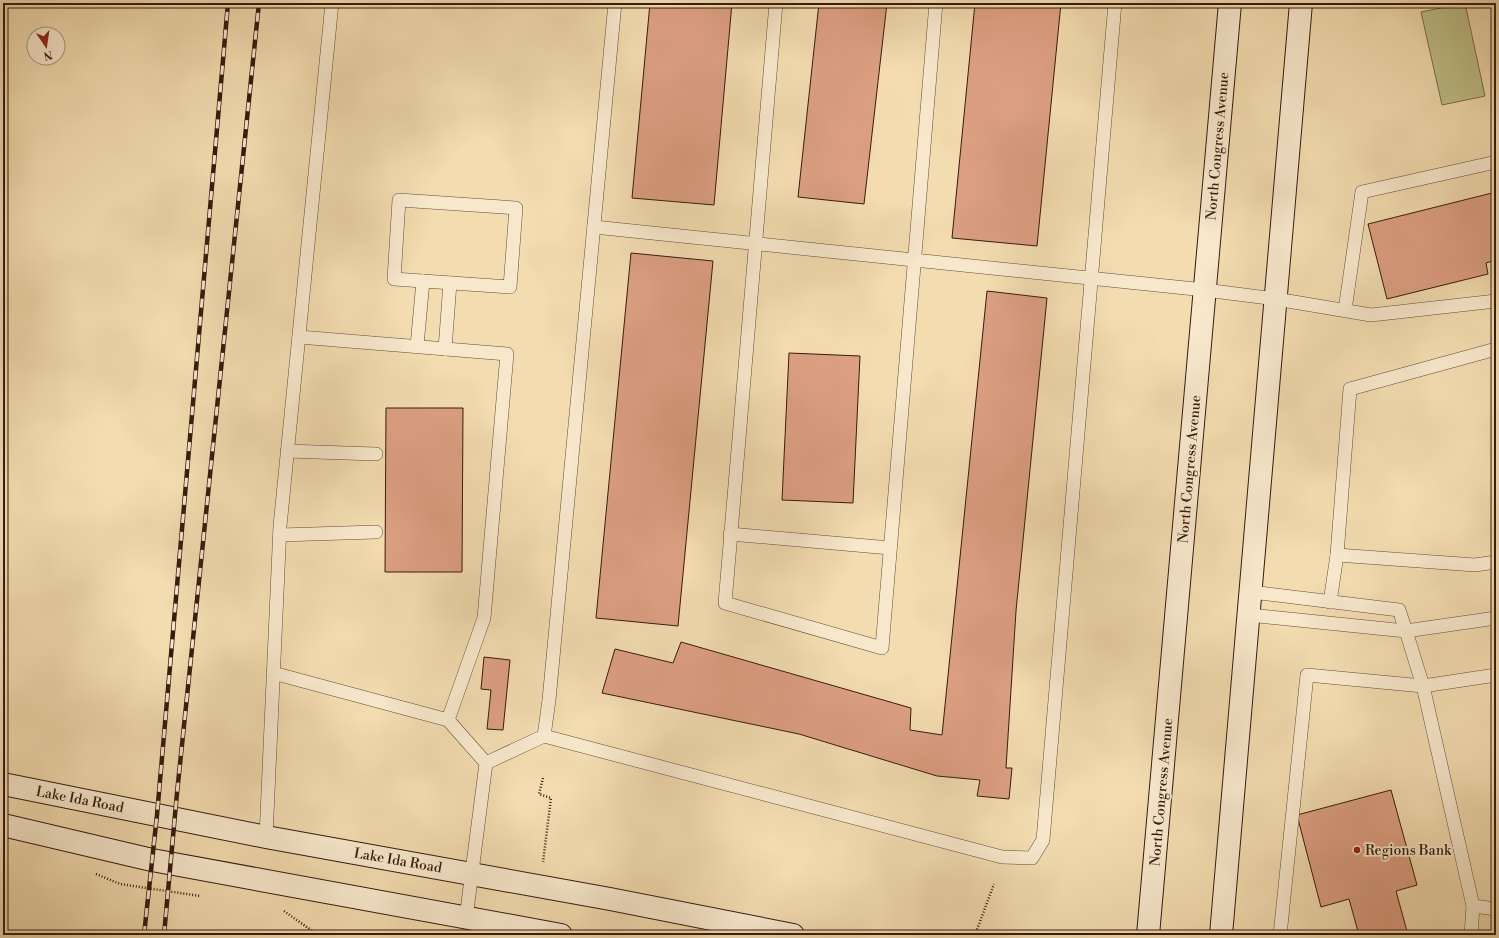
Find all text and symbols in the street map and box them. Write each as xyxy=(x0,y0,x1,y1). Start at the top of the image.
north arrow xyxy=(26,26,66,66)
text: N xyxy=(42,47,54,63)
street label: North Congress Avenue xyxy=(1203,71,1233,221)
street label: North Congress Avenue xyxy=(1175,394,1205,544)
street label: North Congress Avenue xyxy=(1147,717,1177,867)
street label: Lake Ida Road xyxy=(34,783,125,817)
place label: Regions Bank xyxy=(1365,842,1452,860)
street label: Lake Ida Road xyxy=(352,844,443,878)
marker: Regions Bank xyxy=(1352,845,1362,855)

